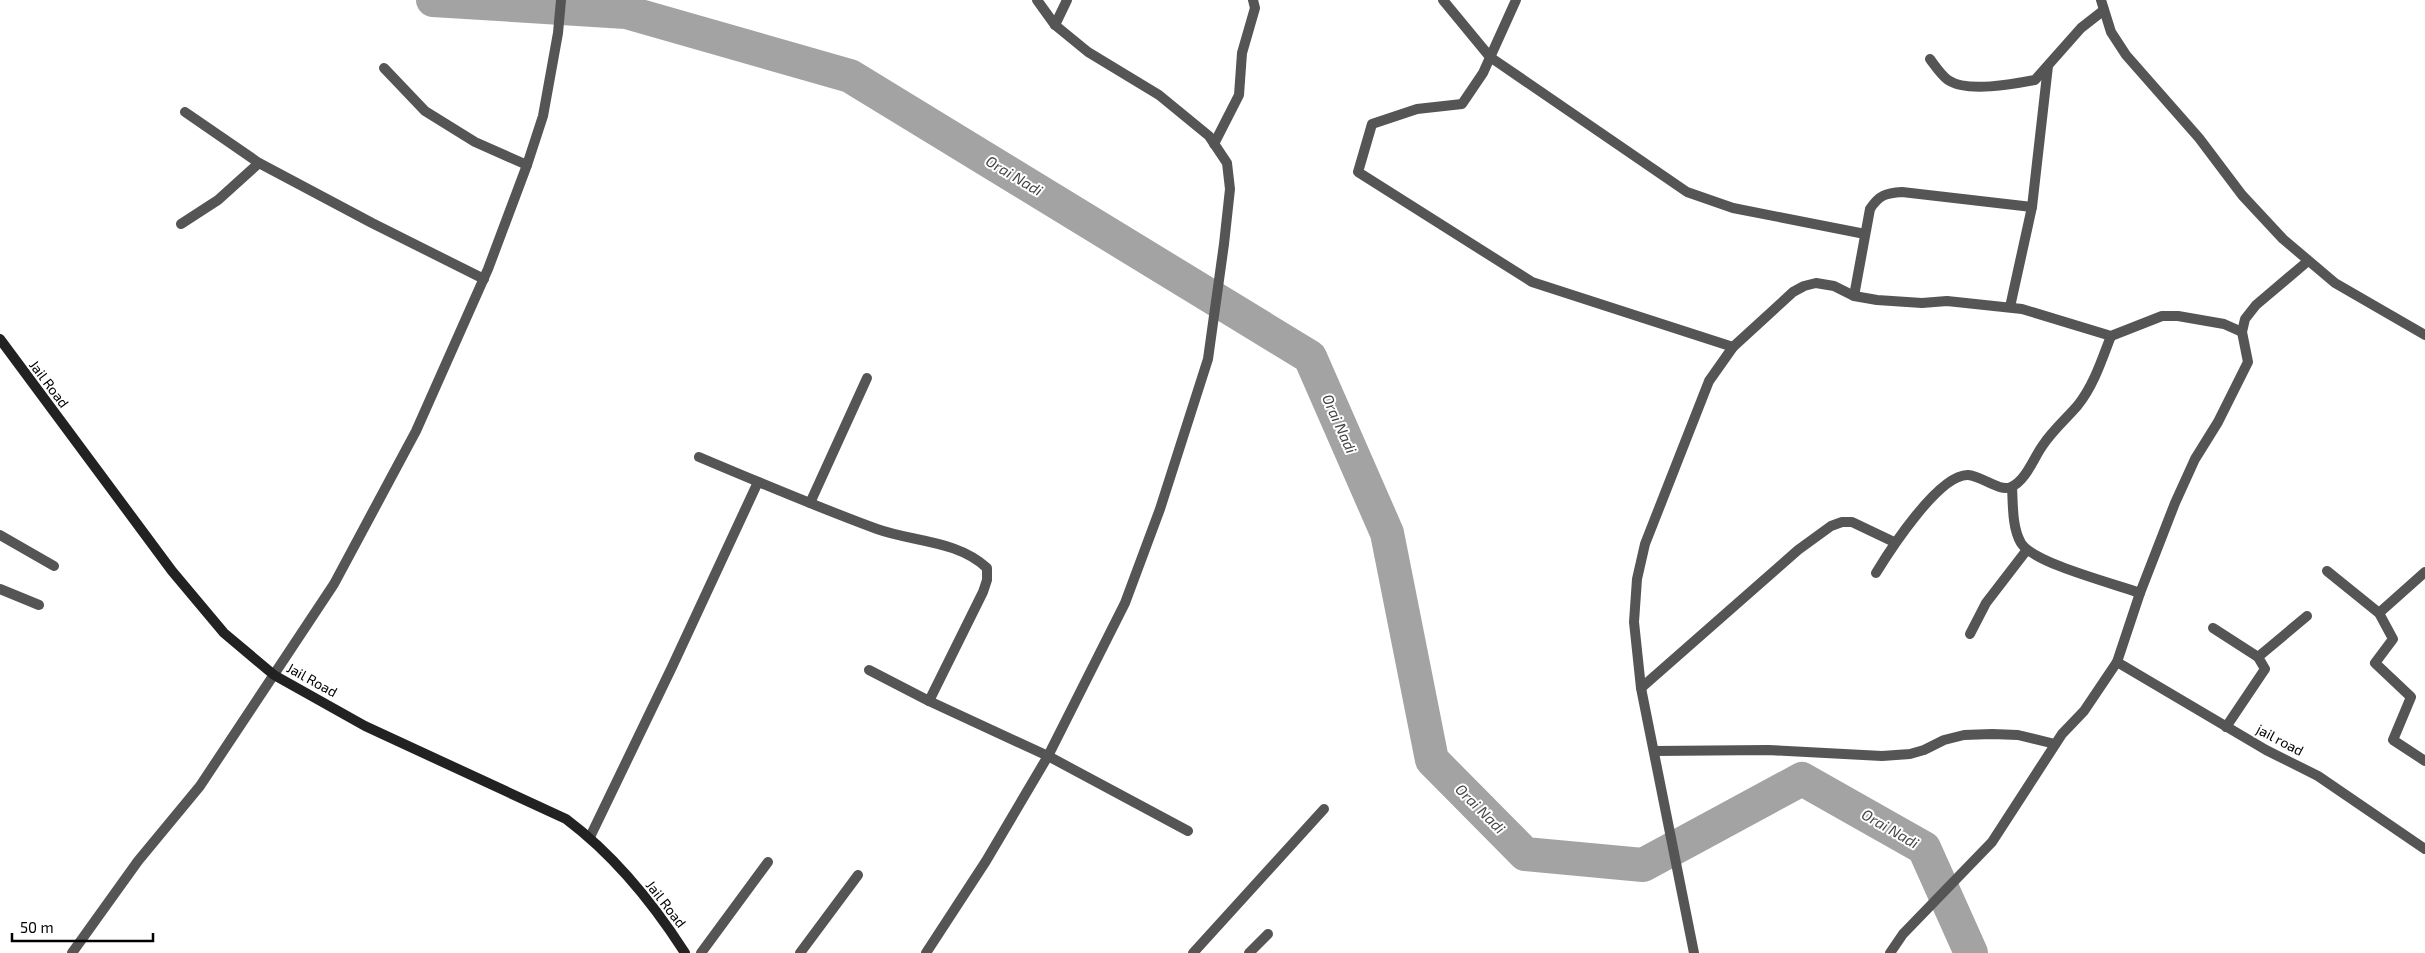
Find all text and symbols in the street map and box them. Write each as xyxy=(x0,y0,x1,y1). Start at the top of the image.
water label: Orai Nadi xyxy=(983,151,1046,199)
street label: Jail Road xyxy=(26,357,73,411)
water label: Orai Nadi xyxy=(1319,391,1361,456)
street label: Jail Road xyxy=(284,659,340,700)
street label: jail road xyxy=(2254,720,2307,759)
water label: Orai Nadi xyxy=(1452,780,1510,837)
water label: Orai Nadi xyxy=(1859,805,1922,852)
street label: Jail Road xyxy=(643,877,690,931)
scale bar xyxy=(12,910,154,942)
text: 50 m xyxy=(20,918,54,936)

